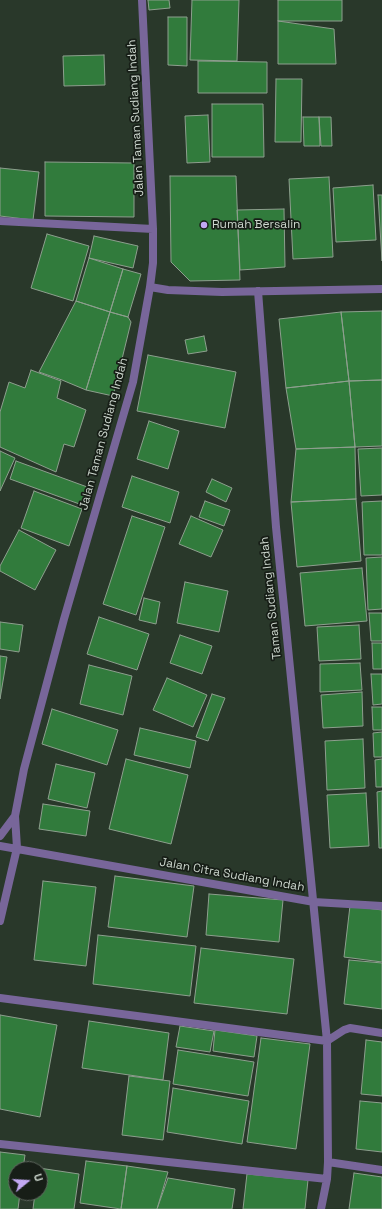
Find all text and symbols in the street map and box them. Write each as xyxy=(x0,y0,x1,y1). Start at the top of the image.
street label: Jalan Taman Sudiang Indah xyxy=(125,39,147,197)
place label: Rumah Bersalin xyxy=(212,218,300,232)
marker: Rumah Bersalin xyxy=(199,220,209,230)
street label: Jalan Taman Sudiang Indah xyxy=(77,356,131,512)
street label: Taman Sudiang Indah xyxy=(257,536,285,660)
street label: Jalan Citra Sudiang Indah xyxy=(158,855,306,895)
north arrow xyxy=(8,1161,48,1201)
text: U xyxy=(31,1172,46,1183)

